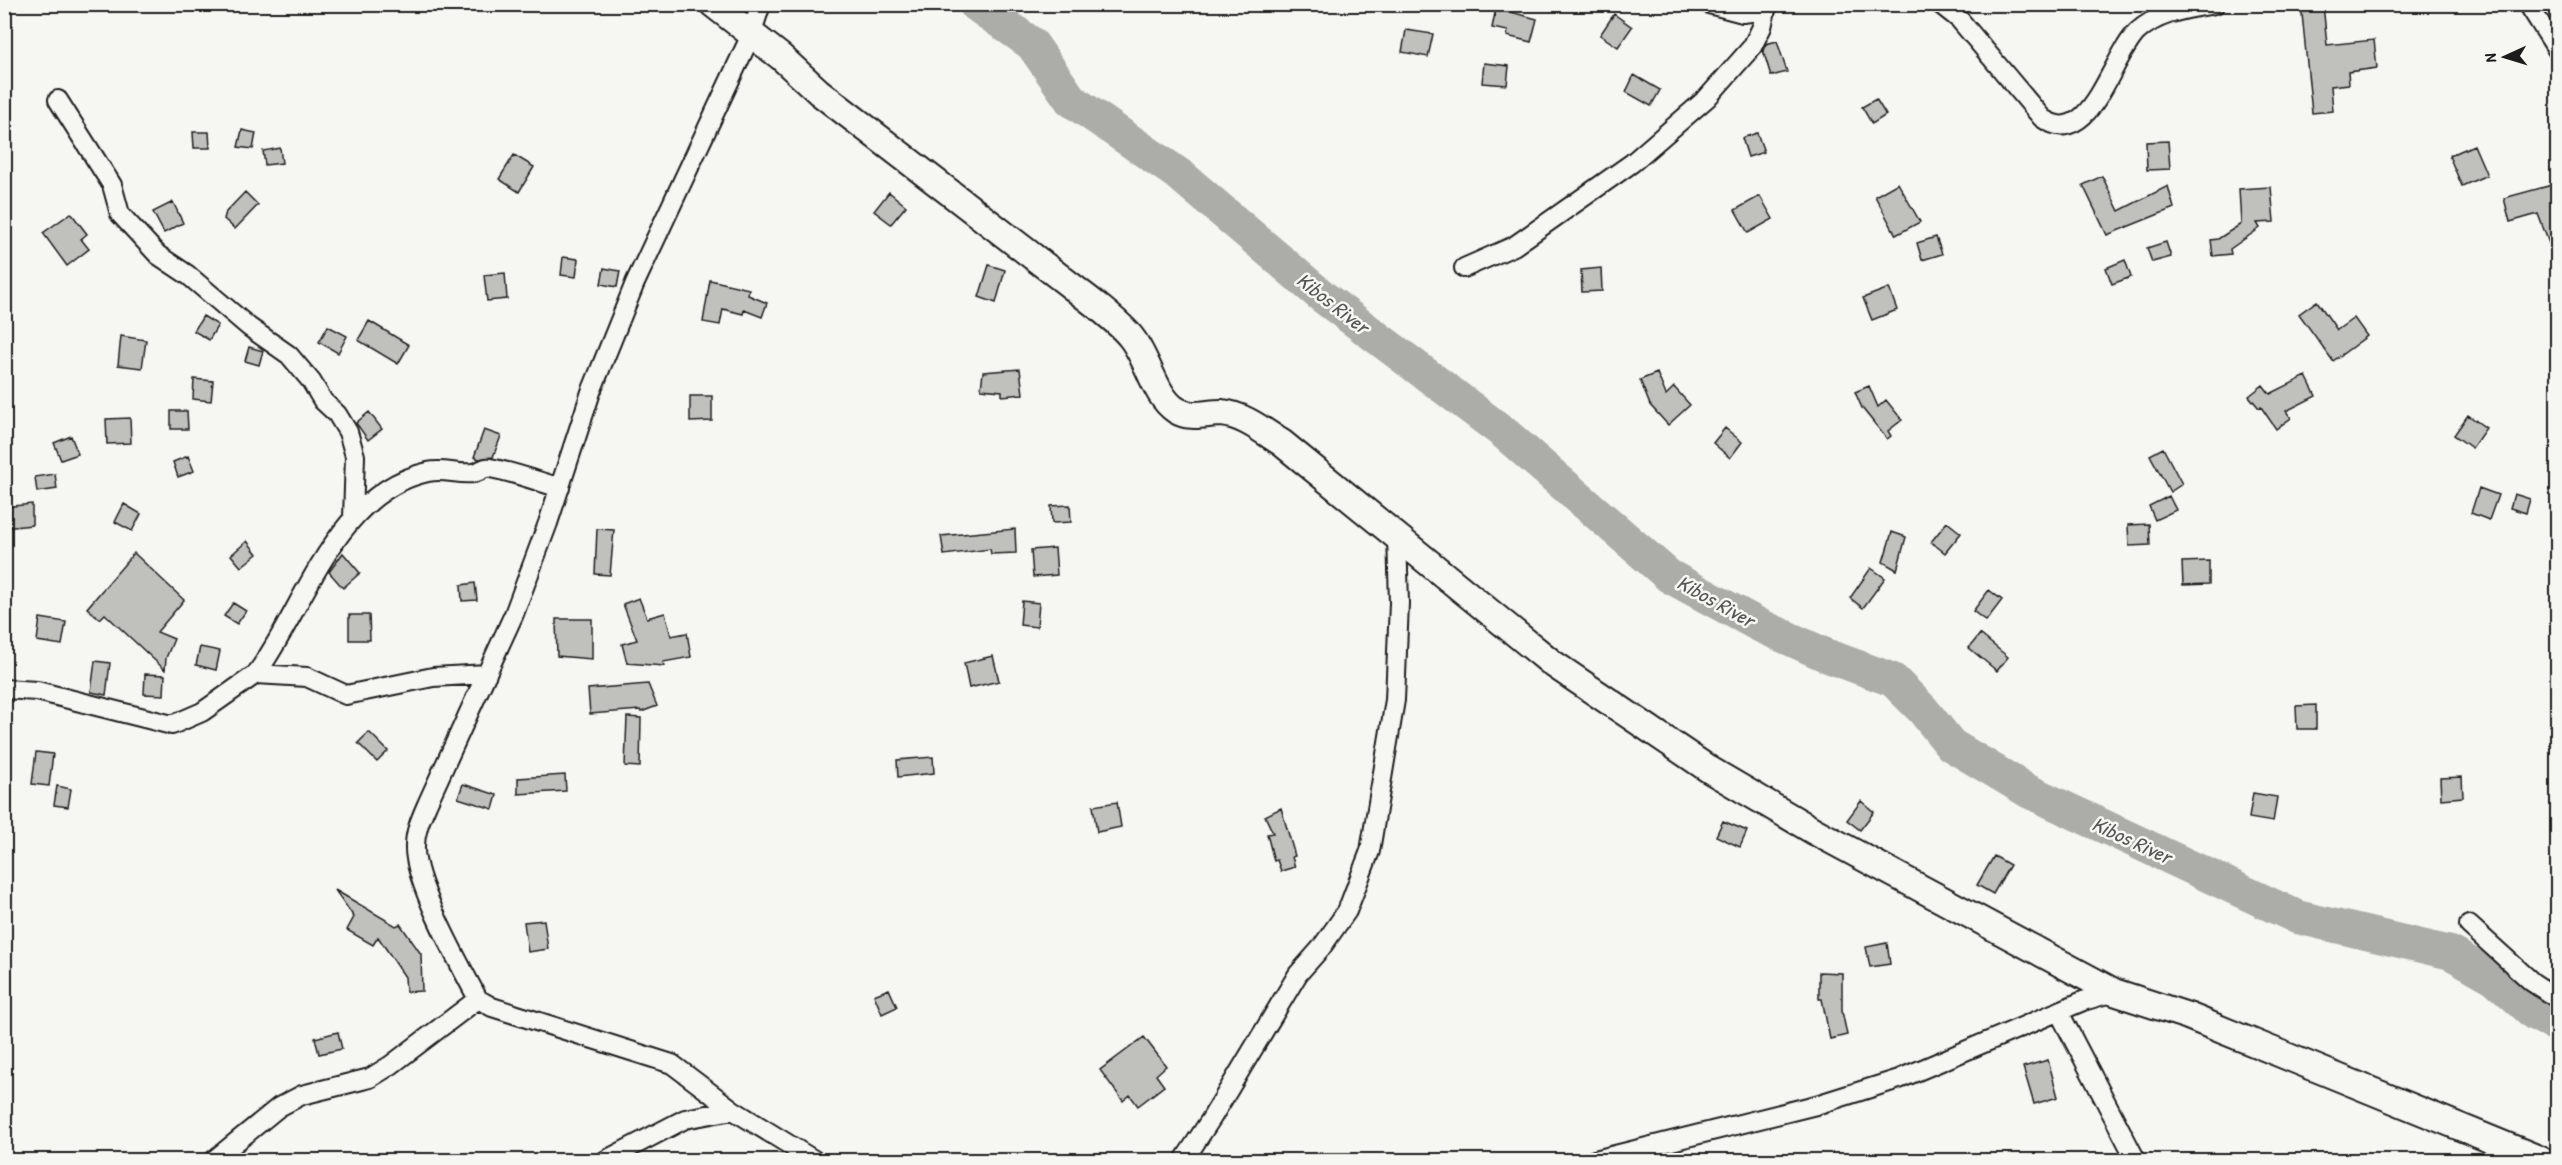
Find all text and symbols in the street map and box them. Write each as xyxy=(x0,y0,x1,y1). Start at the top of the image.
north arrow xyxy=(2475,27,2535,87)
text: N xyxy=(2479,53,2501,63)
water label: Kibos River xyxy=(1291,265,1378,342)
water label: Kibos River xyxy=(1672,568,1763,636)
water label: Kibos River xyxy=(2087,809,2179,872)

